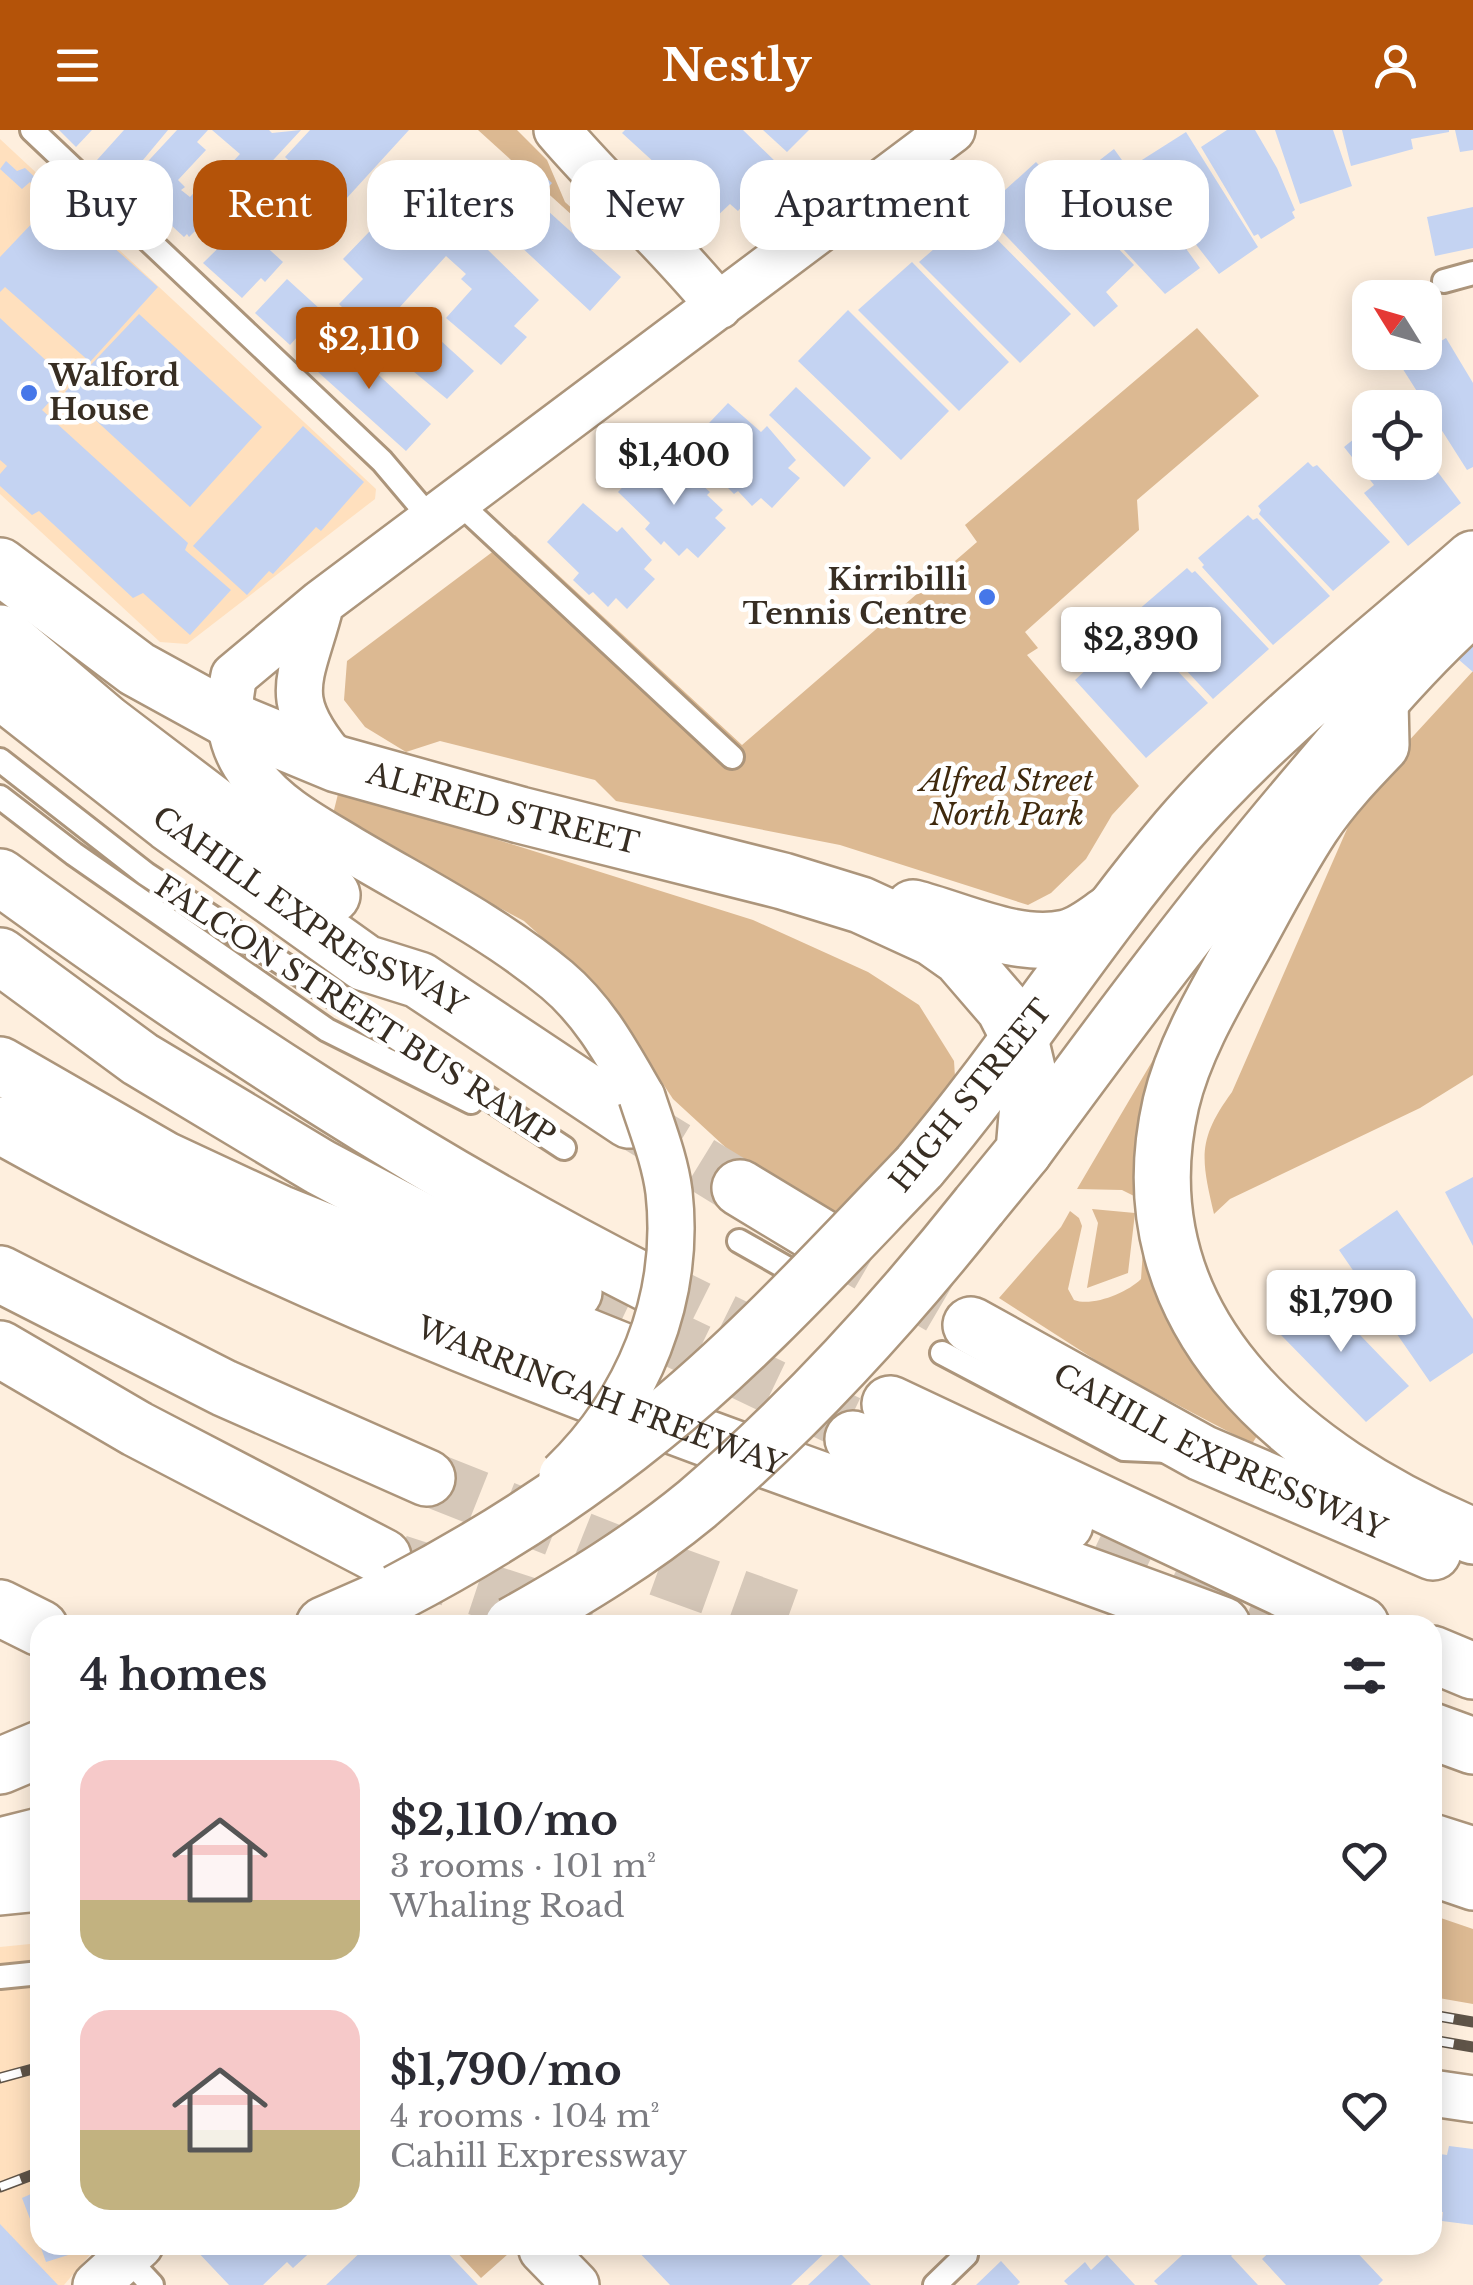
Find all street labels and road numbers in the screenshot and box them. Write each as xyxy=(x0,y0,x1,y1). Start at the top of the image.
street label: ALFRED STREET xyxy=(362,754,643,862)
street label: CAHILL EXPRESSWAY xyxy=(145,798,474,1025)
street label: FALCON STREET BUS RAMP xyxy=(148,867,562,1154)
street label: HIGH STREET xyxy=(882,992,1060,1199)
street label: WARRINGAH FREEWAY xyxy=(410,1308,791,1484)
street label: CAHILL EXPRESSWAY xyxy=(1047,1355,1393,1548)

